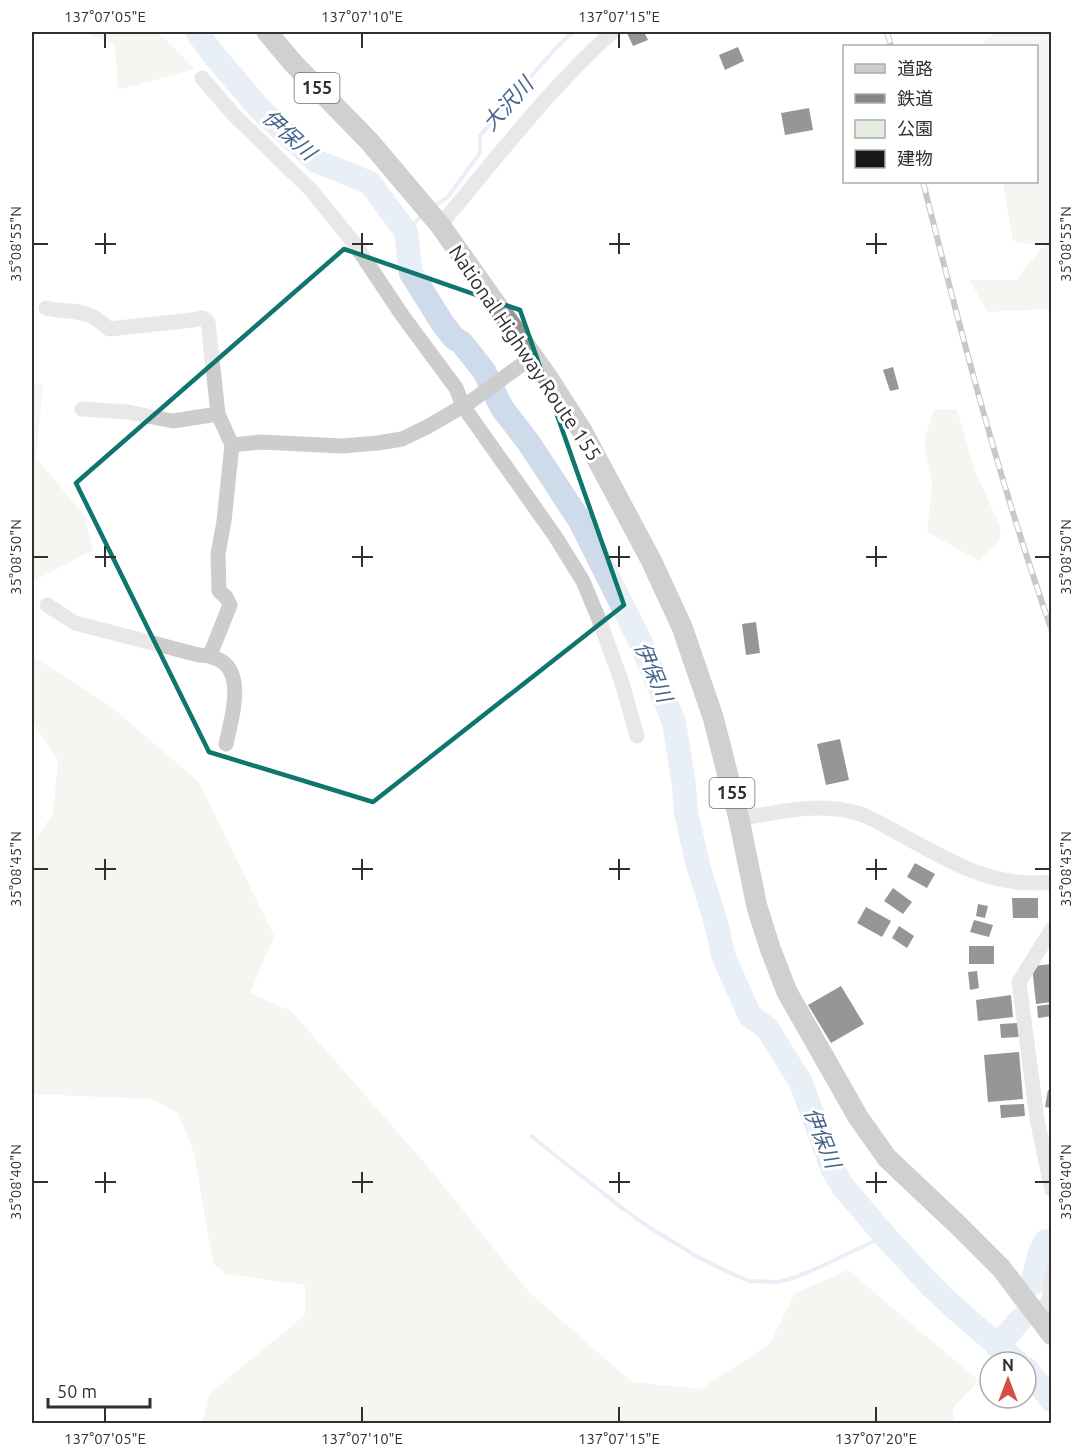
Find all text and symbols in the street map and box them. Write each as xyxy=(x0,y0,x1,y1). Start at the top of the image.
text: 137°07'05"E xyxy=(64,8,146,25)
text: 137°07'10"E xyxy=(321,8,403,25)
text: 137°07'15"E xyxy=(578,8,660,25)
legend xyxy=(843,45,1038,183)
text: 道路 xyxy=(897,58,933,78)
water label: 大沢川 xyxy=(477,70,539,135)
road number: 155 xyxy=(294,73,340,103)
text: 鉄道 xyxy=(897,88,933,108)
water label: 伊保川 xyxy=(258,104,323,166)
text: 公園 xyxy=(897,118,933,138)
text: 建物 xyxy=(897,148,933,168)
text: 35°08'55"N xyxy=(7,206,24,282)
text: 35°08'55"N xyxy=(1057,206,1074,282)
street label: National Highway Route 155 xyxy=(445,241,606,465)
text: 35°08'50"N xyxy=(7,519,24,595)
text: 35°08'50"N xyxy=(1057,519,1074,595)
water label: 伊保川 xyxy=(631,638,678,707)
road number: 155 xyxy=(710,778,754,808)
text: 35°08'45"N xyxy=(7,831,24,907)
text: 35°08'45"N xyxy=(1057,831,1074,907)
water label: 伊保川 xyxy=(800,1104,847,1173)
text: 35°08'40"N xyxy=(7,1144,24,1220)
text: 35°08'40"N xyxy=(1057,1144,1074,1220)
north arrow xyxy=(978,1350,1038,1410)
text: N xyxy=(1002,1356,1014,1374)
scale bar xyxy=(48,1371,150,1409)
text: 50 m xyxy=(57,1381,97,1401)
text: 137°07'05"E xyxy=(64,1430,146,1447)
text: 137°07'10"E xyxy=(321,1430,403,1447)
text: 137°07'15"E xyxy=(578,1430,660,1447)
text: 137°07'20"E xyxy=(835,1430,917,1447)

